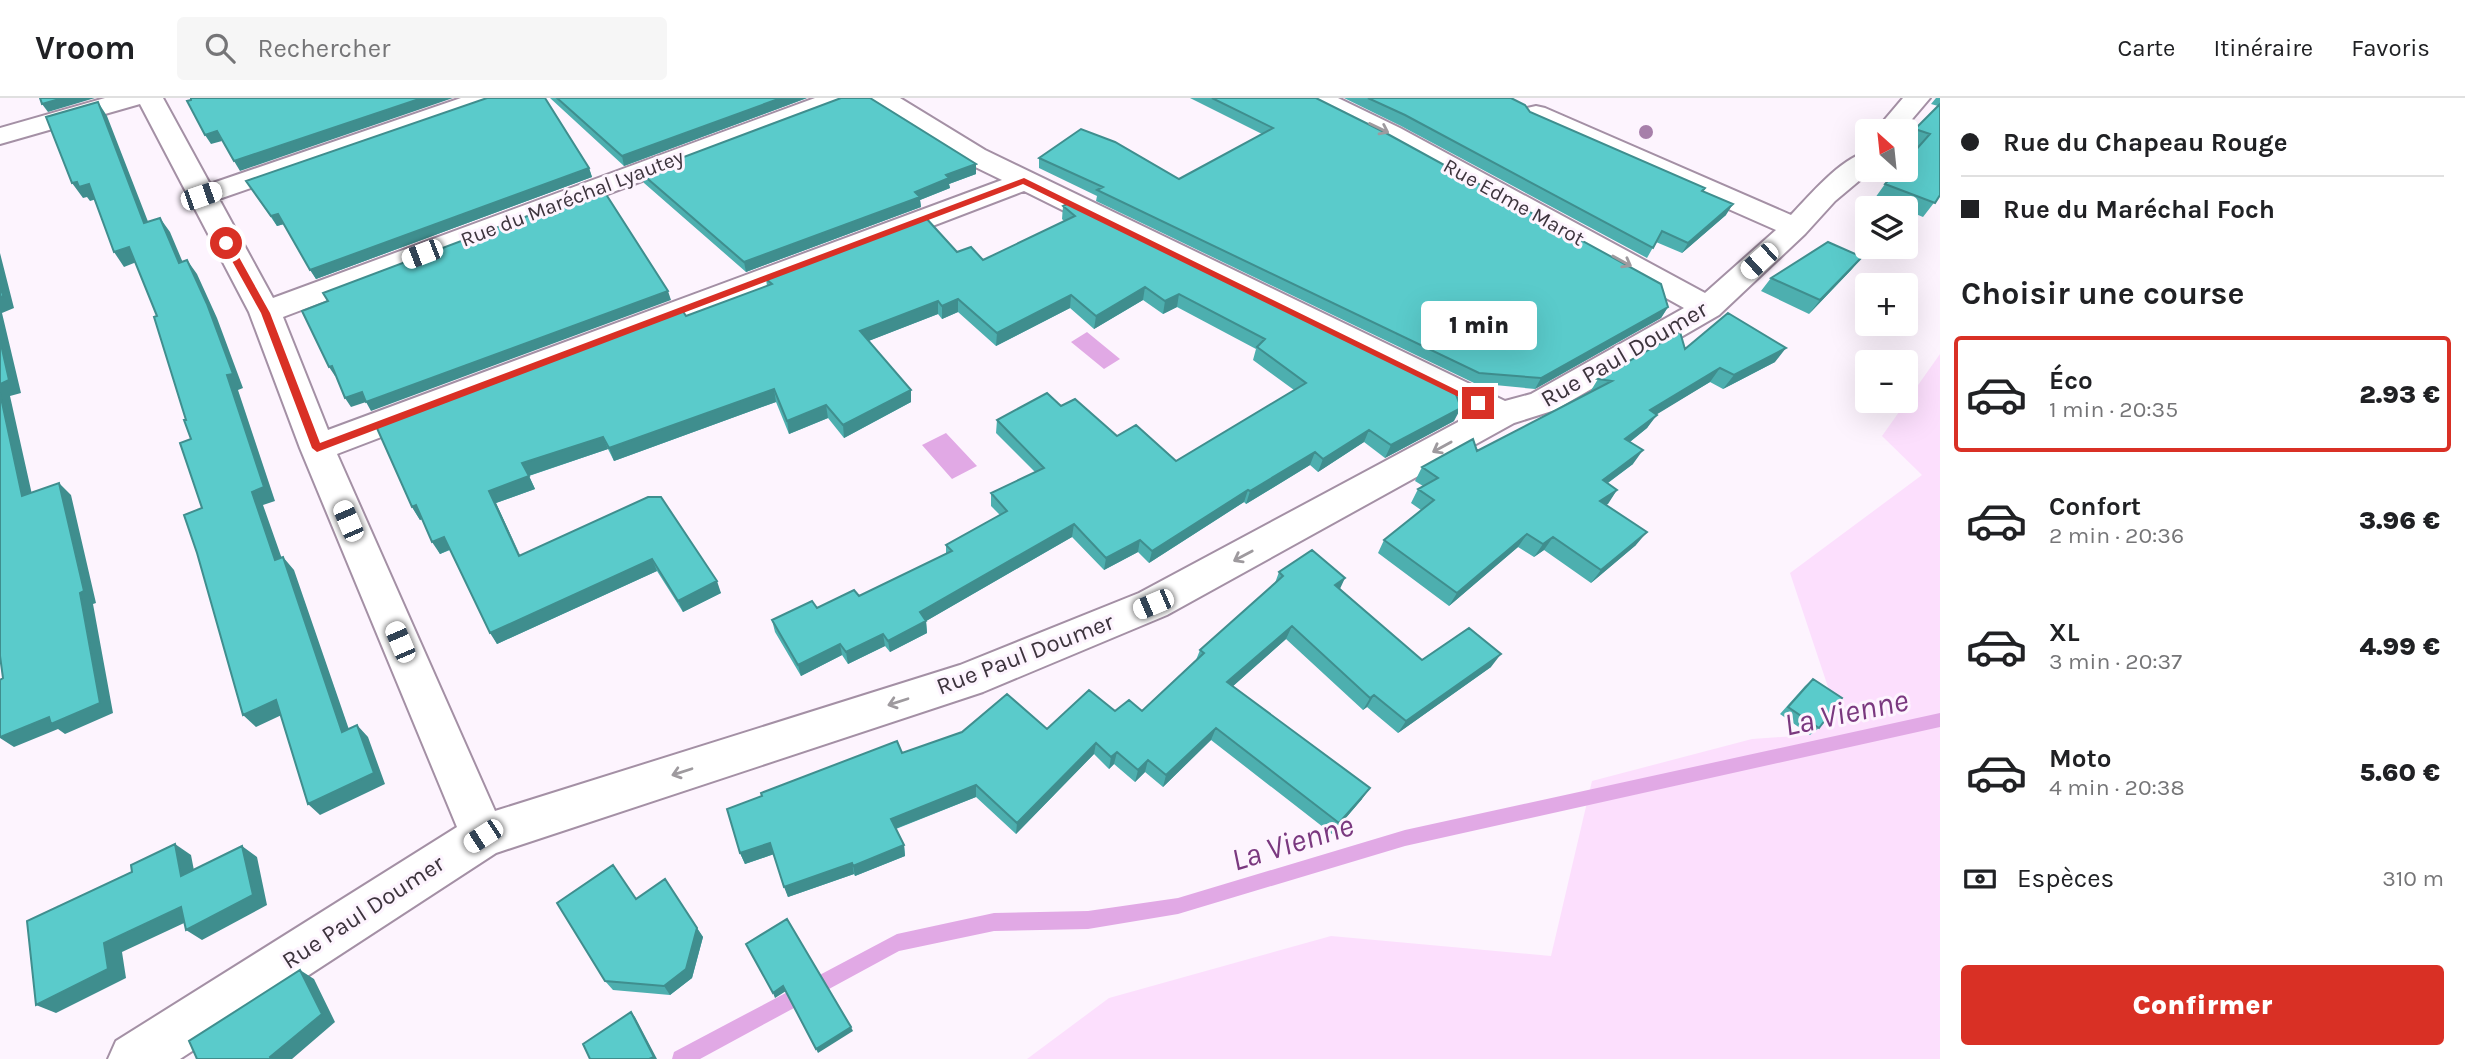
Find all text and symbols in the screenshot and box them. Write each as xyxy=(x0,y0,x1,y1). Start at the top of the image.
search box xyxy=(177,17,667,80)
text: Vroom xyxy=(35,29,135,67)
icon: search xyxy=(201,29,239,67)
text: Rechercher xyxy=(257,33,390,64)
text: Carte xyxy=(2117,34,2175,62)
text: Itinéraire xyxy=(2213,34,2313,62)
text: Favoris xyxy=(2351,34,2430,62)
north arrow xyxy=(1855,119,1918,182)
map controls xyxy=(1855,119,1918,413)
one-way arrow xyxy=(1368,122,1389,135)
text: Rue du Chapeau Rouge xyxy=(2003,127,2288,158)
street label: Rue du Maréchal Lyautey xyxy=(457,144,687,252)
street label: Rue Edme Marot xyxy=(1439,153,1589,251)
car xyxy=(178,179,225,213)
text: Rue du Maréchal Foch xyxy=(2003,194,2275,225)
button: layers xyxy=(1855,196,1918,259)
route start xyxy=(210,227,242,259)
car xyxy=(399,237,446,271)
car xyxy=(1737,239,1782,283)
one-way arrow xyxy=(1611,254,1631,268)
button: + xyxy=(1855,273,1918,336)
text: Choisir une course xyxy=(1961,275,2244,312)
street label: Rue Paul Doumer xyxy=(1536,295,1713,413)
callout: 1 min xyxy=(1420,302,1536,350)
text: 1 min xyxy=(1449,312,1509,339)
button: − xyxy=(1855,350,1918,413)
icon: car xyxy=(1965,363,2028,426)
text: Éco xyxy=(2049,365,2093,396)
text: 2.93 € xyxy=(2359,379,2440,410)
route end xyxy=(1462,387,1494,419)
text: 1 min · 20:35 xyxy=(2049,396,2178,423)
one-way arrow xyxy=(1432,441,1453,454)
icon: car xyxy=(1965,489,2028,552)
text: Confort xyxy=(2049,491,2141,522)
car xyxy=(331,498,366,544)
text: 3.96 € xyxy=(2359,505,2440,536)
text: 2 min · 20:36 xyxy=(2049,522,2184,549)
one-way arrow xyxy=(1233,549,1253,563)
car xyxy=(1130,586,1177,622)
street label: Rue Paul Doumer xyxy=(932,607,1118,701)
icon: car xyxy=(1965,615,2028,678)
text: XL xyxy=(2049,617,2080,648)
car xyxy=(383,619,418,665)
text: 4.99 € xyxy=(2360,631,2440,662)
text: 3 min · 20:37 xyxy=(2049,648,2182,675)
water label: La Vienne xyxy=(1781,681,1912,744)
one-way arrow xyxy=(888,697,910,709)
icon: car xyxy=(1965,741,2028,804)
text: Moto xyxy=(2049,743,2111,774)
text: 5.60 € xyxy=(2360,757,2440,788)
one-way arrow xyxy=(671,766,693,779)
text: 4 min · 20:38 xyxy=(2049,774,2185,801)
water label: La Vienne xyxy=(1227,806,1358,879)
car xyxy=(460,816,507,856)
street label: Rue Paul Doumer xyxy=(277,849,450,975)
icon: cash xyxy=(1961,860,1999,898)
text: Espèces xyxy=(2017,863,2114,894)
text: 310 m xyxy=(2382,865,2444,892)
button: Confirmer xyxy=(1961,965,2444,1045)

